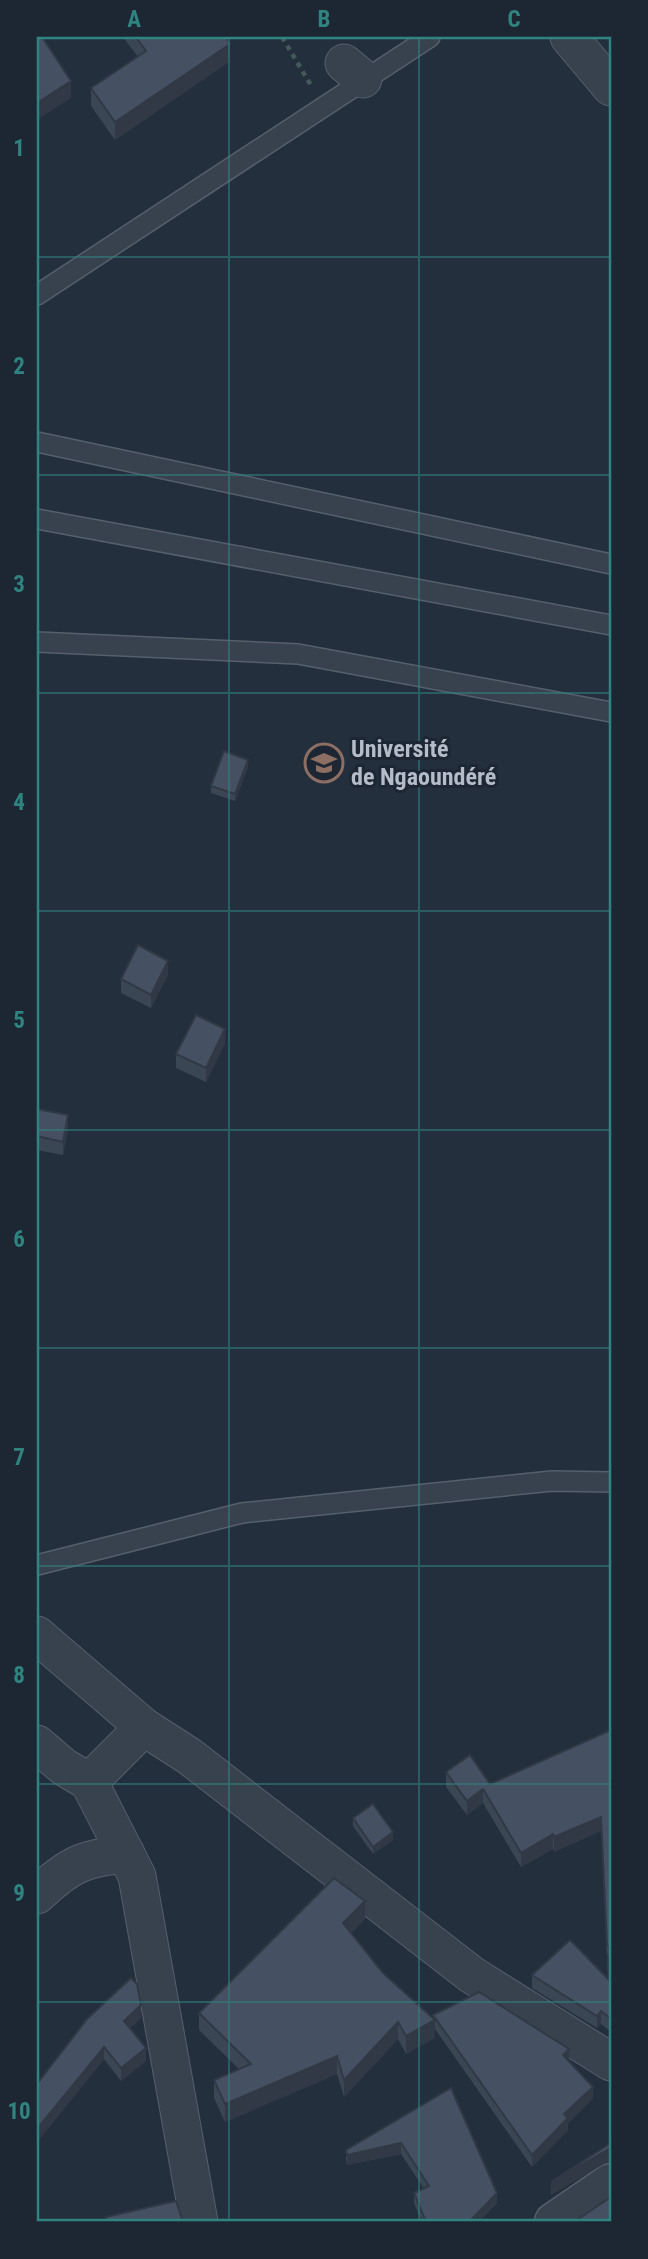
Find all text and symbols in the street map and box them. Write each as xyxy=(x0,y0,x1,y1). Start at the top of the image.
text: A xyxy=(127,6,141,33)
text: B xyxy=(318,6,330,33)
text: C xyxy=(507,6,521,33)
text: 1 xyxy=(13,135,25,162)
text: 2 xyxy=(13,353,25,380)
text: 3 xyxy=(13,571,25,598)
place label: Université de Ngaoundéré xyxy=(351,735,496,791)
school or university icon: Université de Ngaoundéré xyxy=(303,742,345,784)
text: 4 xyxy=(13,789,25,816)
text: 5 xyxy=(13,1007,25,1034)
text: 6 xyxy=(13,1226,25,1253)
text: 7 xyxy=(13,1444,25,1471)
text: 8 xyxy=(13,1662,25,1689)
text: 9 xyxy=(13,1880,25,1907)
text: 10 xyxy=(7,2098,31,2125)

